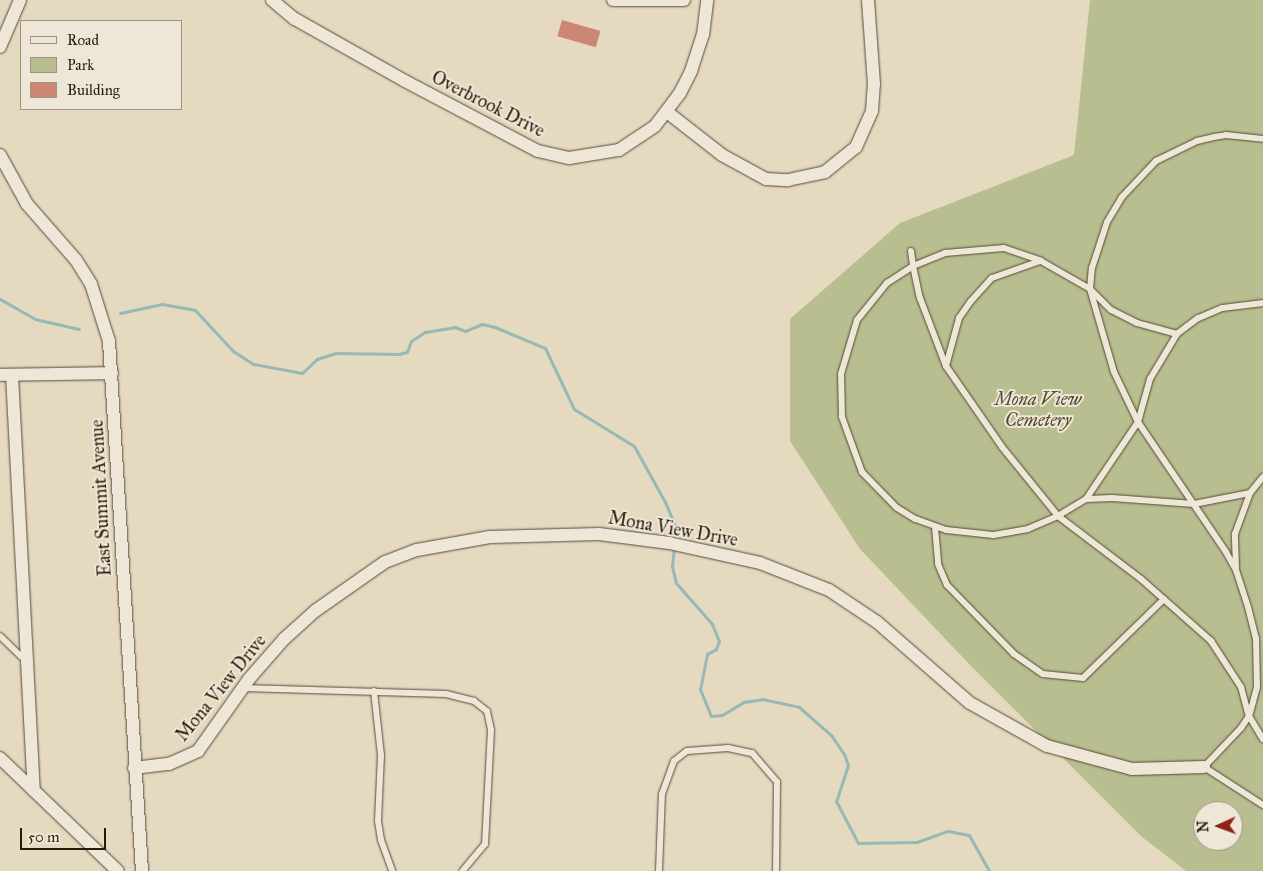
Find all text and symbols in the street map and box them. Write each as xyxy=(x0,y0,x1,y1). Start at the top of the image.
legend xyxy=(20,20,182,110)
text: Road xyxy=(67,31,99,49)
text: Park xyxy=(67,56,94,74)
street label: Overbrook Drive xyxy=(428,66,548,142)
text: Building xyxy=(67,81,120,99)
park label: Mona View Cemetery xyxy=(995,389,1081,432)
street label: East Summit Avenue xyxy=(86,419,116,577)
street label: Mona View Drive xyxy=(607,507,739,551)
street label: Mona View Drive xyxy=(171,630,271,746)
north arrow xyxy=(1193,801,1243,851)
scale bar xyxy=(22,818,109,850)
text: N xyxy=(1195,820,1212,833)
text: 50 m xyxy=(28,828,60,846)

